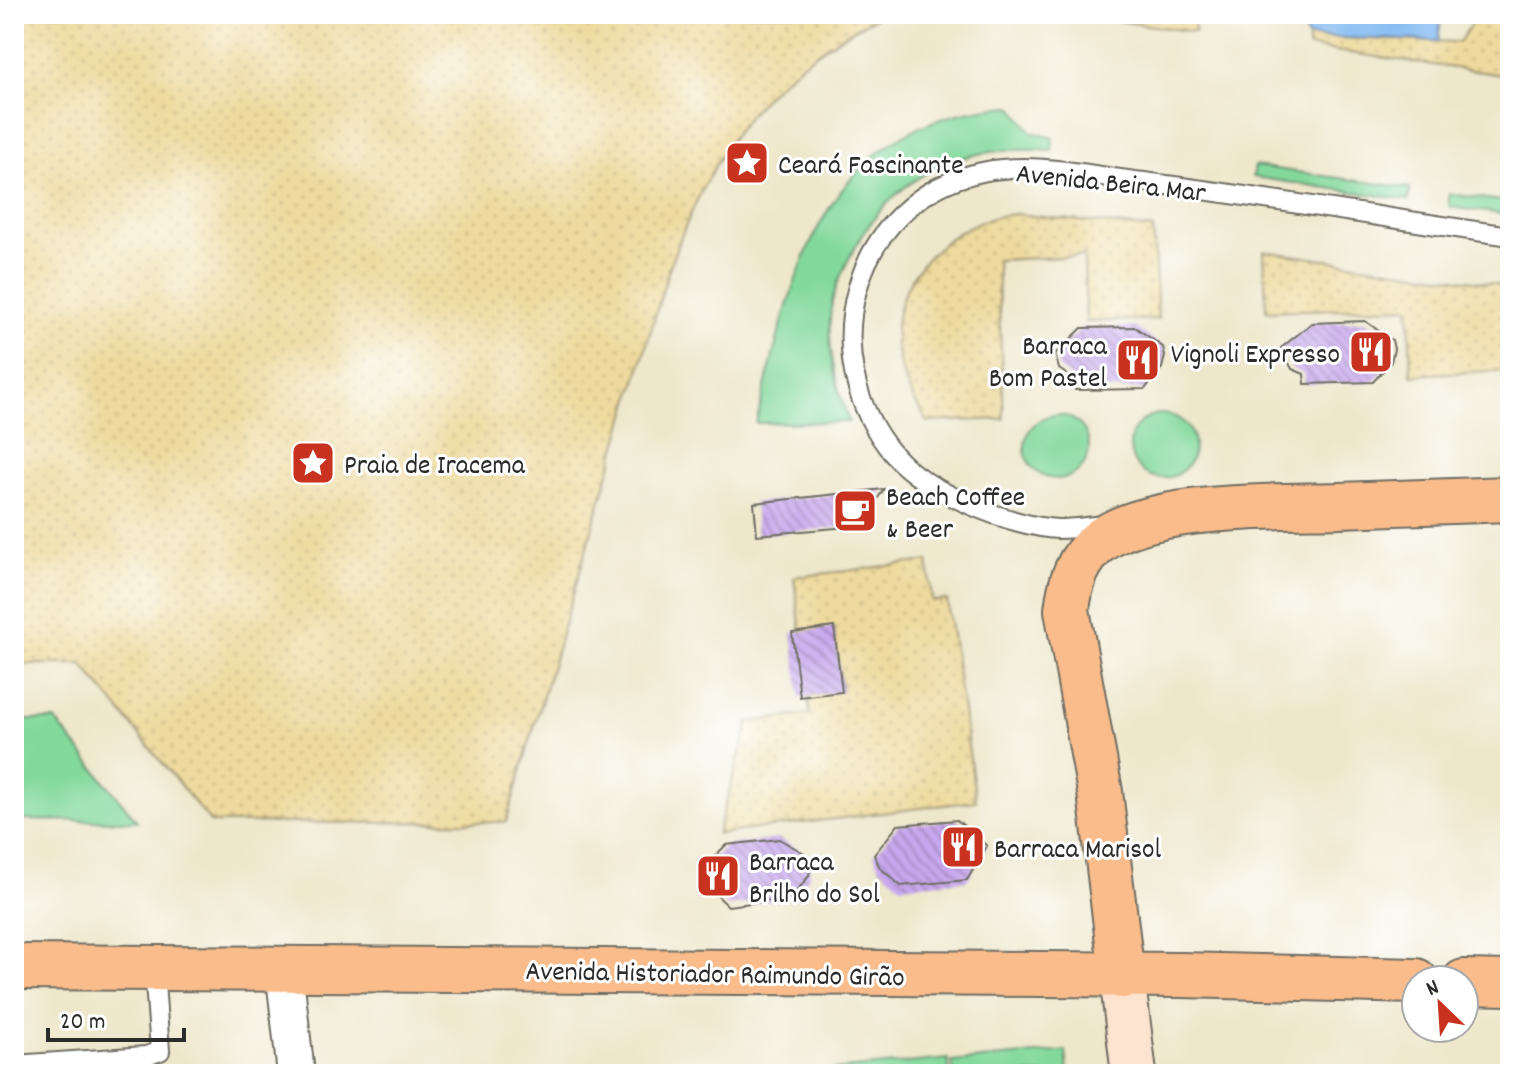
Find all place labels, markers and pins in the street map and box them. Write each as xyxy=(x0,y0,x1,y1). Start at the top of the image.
place icon: Ceará Fascinante xyxy=(723,139,771,187)
place label: Ceará Fascinante xyxy=(778,148,964,188)
restaurant icon: Vignoli Expresso xyxy=(1347,328,1395,376)
place label: Barraca Bom Pastel xyxy=(989,329,1108,401)
restaurant icon: Barraca Bom Pastel xyxy=(1114,336,1162,384)
place label: Vignoli Expresso xyxy=(1171,337,1340,377)
place icon: Praia de Iracema xyxy=(289,439,337,487)
place label: Praia de Iracema xyxy=(344,448,526,488)
place label: Beach Coffee & Beer xyxy=(886,480,1025,552)
cafe icon: Beach Coffee & Beer xyxy=(831,487,879,535)
restaurant icon: Barraca Marisol xyxy=(939,823,987,871)
place label: Barraca Marisol xyxy=(994,832,1161,872)
place label: Barraca Brilho do Sol xyxy=(749,845,880,917)
restaurant icon: Barraca Brilho do Sol xyxy=(694,852,742,900)

